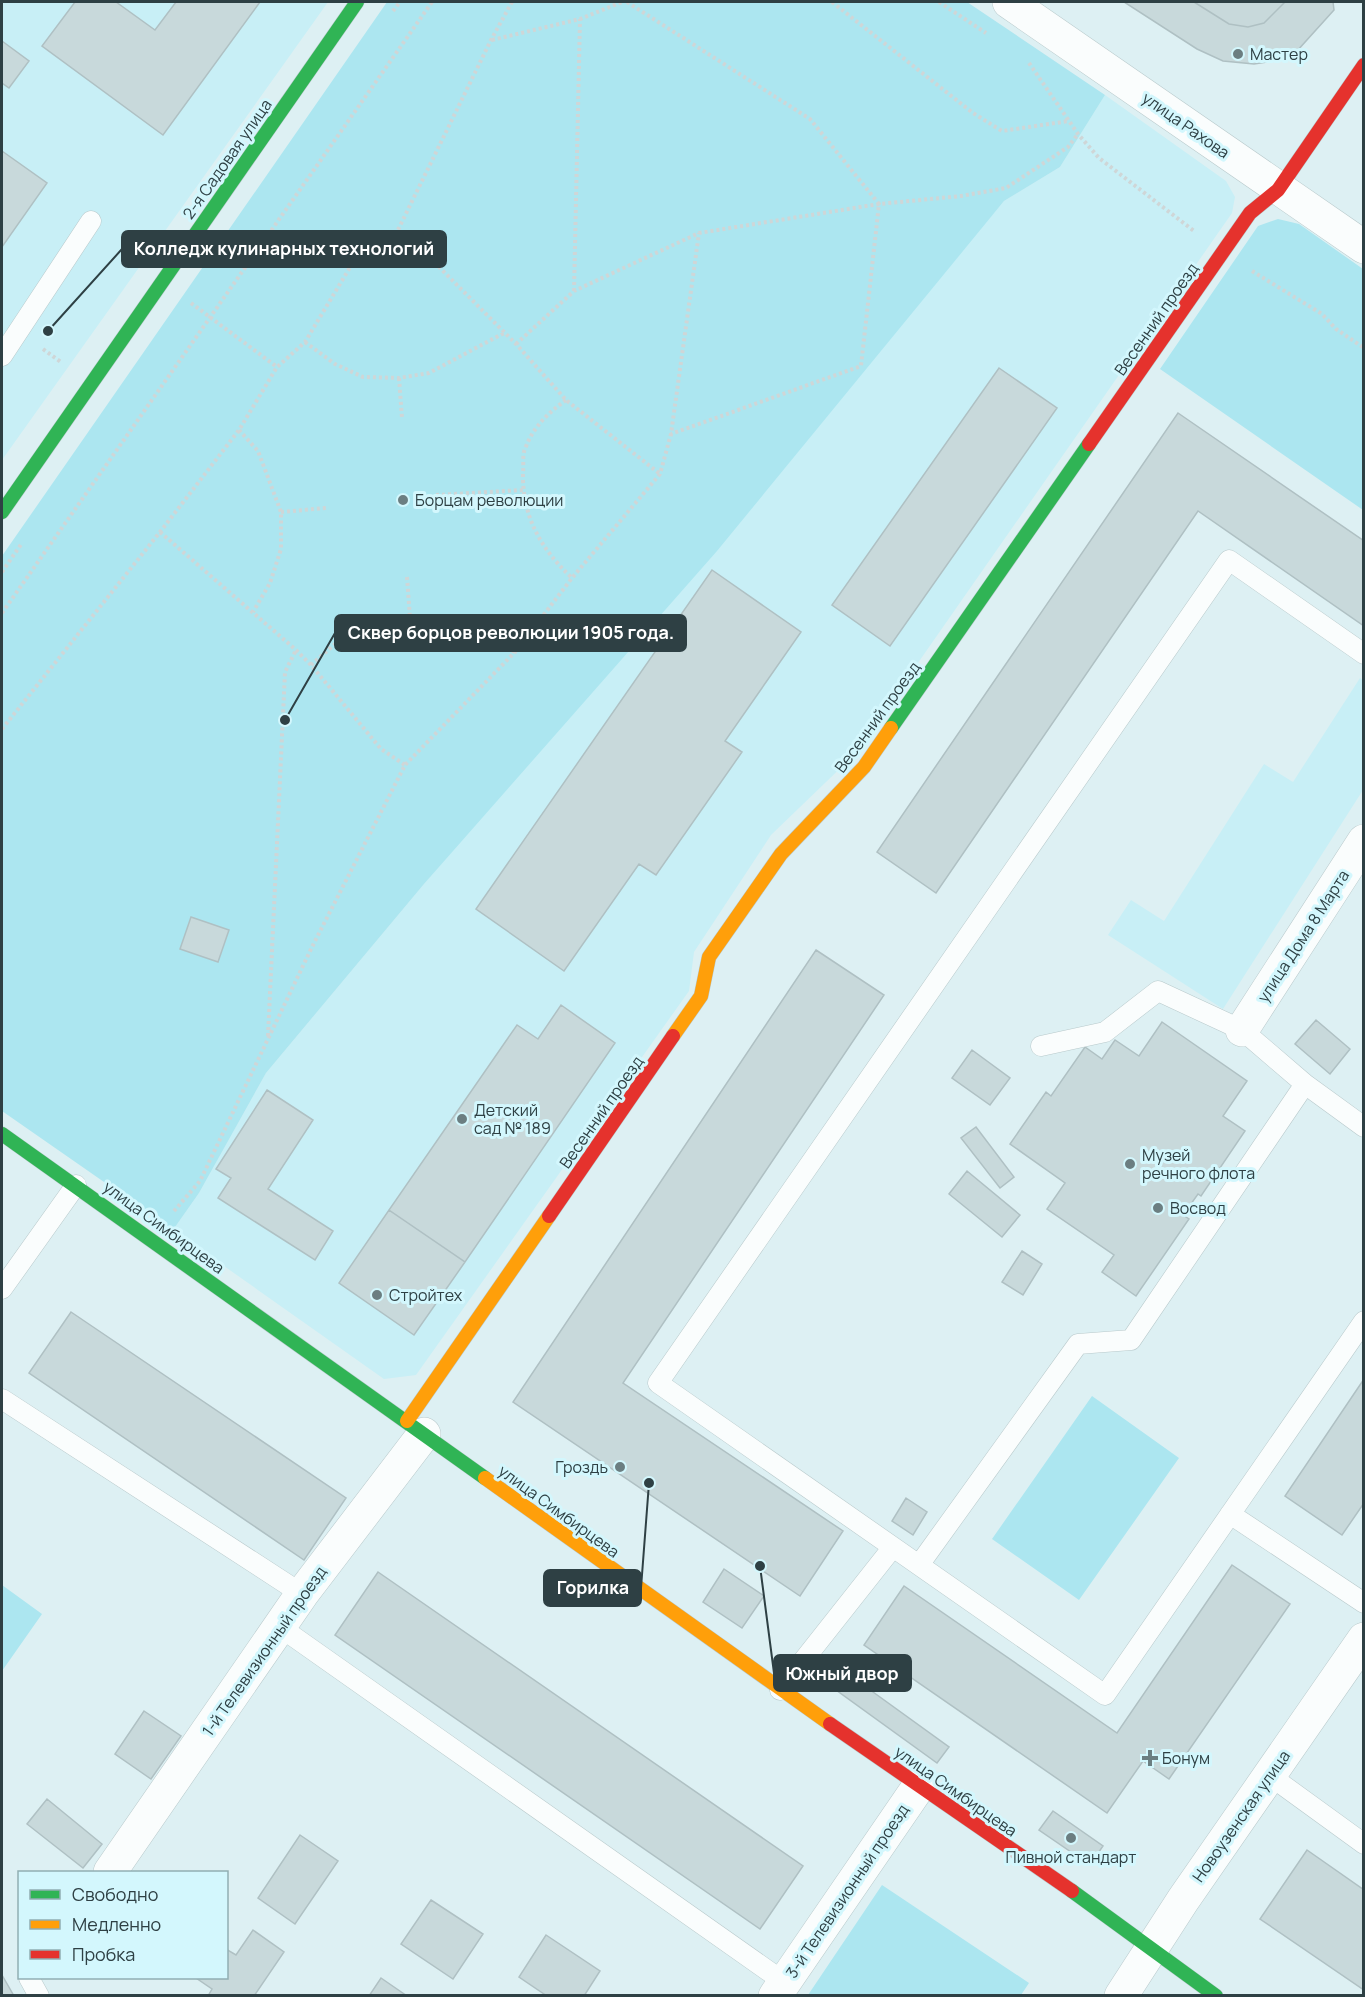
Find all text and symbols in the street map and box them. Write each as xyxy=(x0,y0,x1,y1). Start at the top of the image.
place label: Мастер xyxy=(1250,43,1308,65)
marker: Мастер xyxy=(1231,47,1245,61)
street label: улица Рахова xyxy=(1138,87,1234,163)
street label: 2-я Садовая улица xyxy=(177,95,277,223)
callout: Колледж кулинарных технологий xyxy=(122,231,446,267)
text: Колледж кулинарных технологий xyxy=(134,236,434,260)
street label: Весенний проезд xyxy=(1109,258,1203,380)
place label: Борцам революции xyxy=(415,489,563,511)
marker: Борцам революции xyxy=(396,493,410,507)
callout: Сквер борцов революции 1905 года. xyxy=(335,615,686,651)
text: Сквер борцов революции 1905 года. xyxy=(348,620,674,644)
street label: Весенний проезд xyxy=(829,657,925,777)
street label: улица Дома 8 Марта xyxy=(1252,866,1354,1006)
street label: Весенний проезд xyxy=(554,1051,648,1173)
place label: Детский сад № 189 xyxy=(474,1099,551,1139)
marker: Детский сад № 189 xyxy=(455,1112,469,1126)
place label: Музей речного флота xyxy=(1142,1144,1255,1184)
marker: Музей речного флота xyxy=(1123,1157,1137,1171)
street label: улица Симбирцева xyxy=(99,1176,229,1278)
place label: Восвод xyxy=(1170,1197,1226,1219)
marker: Восвод xyxy=(1151,1201,1165,1215)
place label: Стройтех xyxy=(389,1284,463,1306)
marker: Стройтех xyxy=(370,1288,384,1302)
place label: Гроздь xyxy=(555,1456,608,1478)
street label: улица Симбирцева xyxy=(494,1460,624,1562)
marker: Гроздь xyxy=(613,1460,627,1474)
street label: 1-й Телевизионный проезд xyxy=(197,1561,331,1740)
callout: Горилка xyxy=(544,1570,641,1606)
text: Горилка xyxy=(557,1575,629,1599)
callout: Южный двор xyxy=(774,1655,911,1691)
text: Южный двор xyxy=(785,1661,899,1685)
street label: улица Симбирцева xyxy=(890,1741,1022,1841)
street label: Новоузенская улица xyxy=(1187,1746,1295,1886)
place label: Бонум xyxy=(1162,1747,1210,1769)
marker: Бонум xyxy=(1143,1751,1157,1765)
street label: 3-й Телевизионный проезд xyxy=(780,1799,914,1982)
marker: Пивной стандарт xyxy=(1064,1831,1078,1845)
place label: Пивной стандарт xyxy=(1006,1846,1136,1868)
legend xyxy=(18,1871,228,1979)
text: Свободно xyxy=(72,1882,158,1906)
text: Медленно xyxy=(72,1912,161,1936)
text: Пробка xyxy=(72,1942,135,1966)

